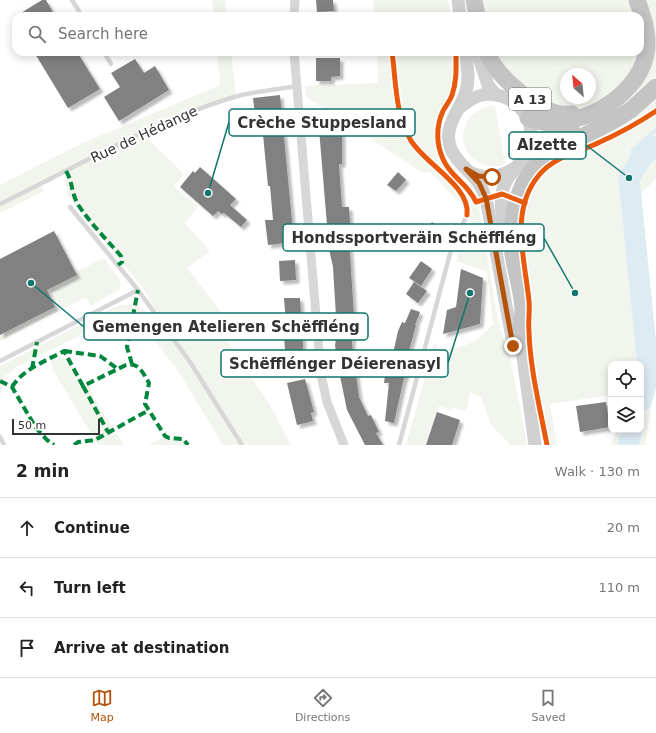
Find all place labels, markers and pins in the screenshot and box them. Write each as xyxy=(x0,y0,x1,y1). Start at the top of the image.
callout: Crèche Stuppesland xyxy=(229,109,415,136)
callout: Alzette xyxy=(509,132,586,159)
callout: Hondssportveräin Schëffléng xyxy=(283,224,544,251)
callout: Gemengen Atelieren Schëffléng xyxy=(84,313,368,340)
callout: Schëfflénger Déierenasyl xyxy=(221,350,448,377)

